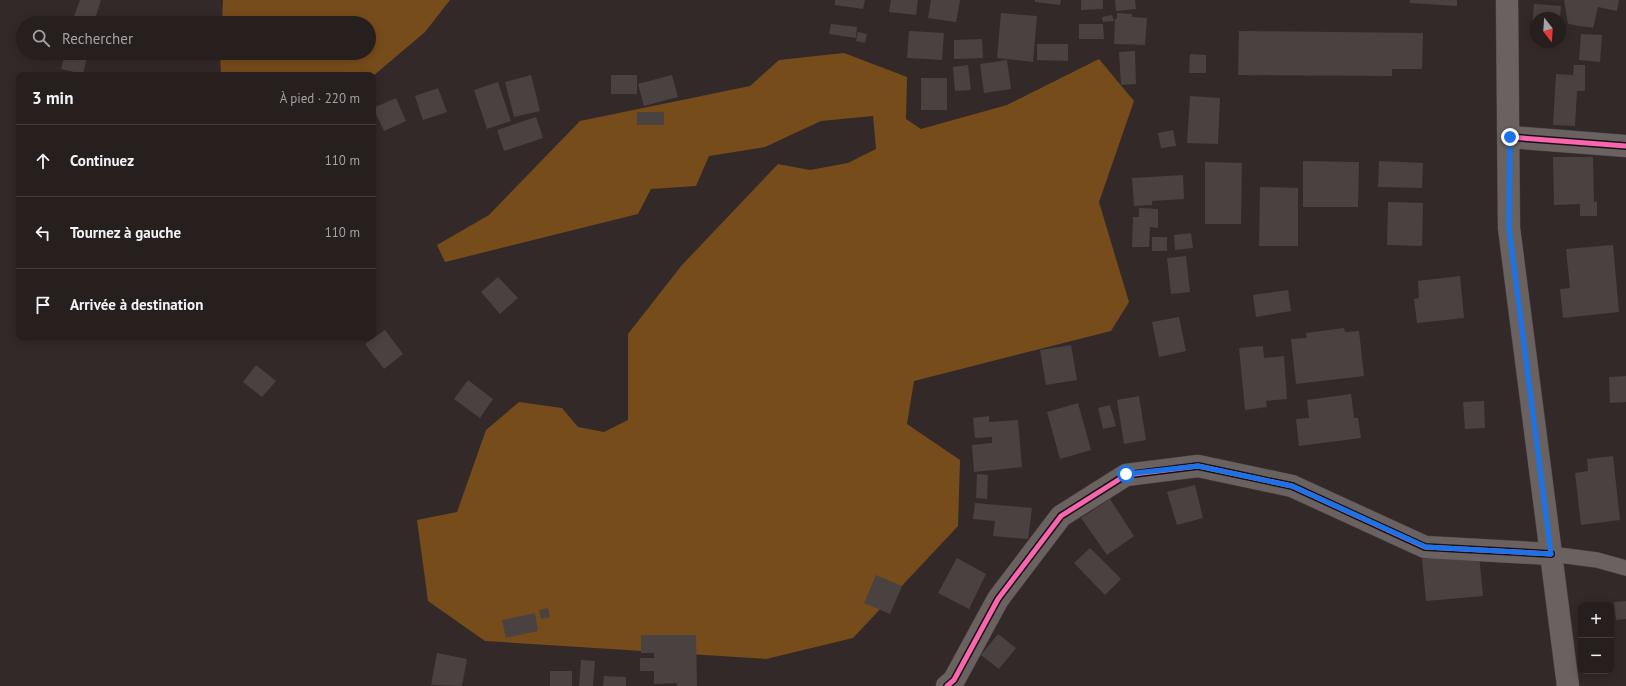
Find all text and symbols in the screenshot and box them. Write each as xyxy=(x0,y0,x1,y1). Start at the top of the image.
north arrow xyxy=(1530,12,1566,48)
search box xyxy=(16,16,376,60)
icon: search xyxy=(30,27,52,49)
text: Rechercher xyxy=(62,29,133,48)
text: 3 min xyxy=(32,87,73,109)
text: À pied · 220 m xyxy=(280,90,360,107)
route end xyxy=(1501,128,1519,146)
icon: ahead xyxy=(32,150,54,172)
text: Continuez xyxy=(70,151,134,170)
text: 110 m xyxy=(325,152,360,169)
icon: left xyxy=(32,222,54,244)
text: Tournez à gauche xyxy=(70,223,181,242)
text: 110 m xyxy=(325,224,360,241)
icon: arrive xyxy=(32,294,54,316)
text: Arrivée à destination xyxy=(70,295,203,314)
route start xyxy=(1117,465,1135,483)
map controls xyxy=(1578,602,1614,674)
button: + xyxy=(1578,602,1614,638)
button: − xyxy=(1578,638,1614,674)

